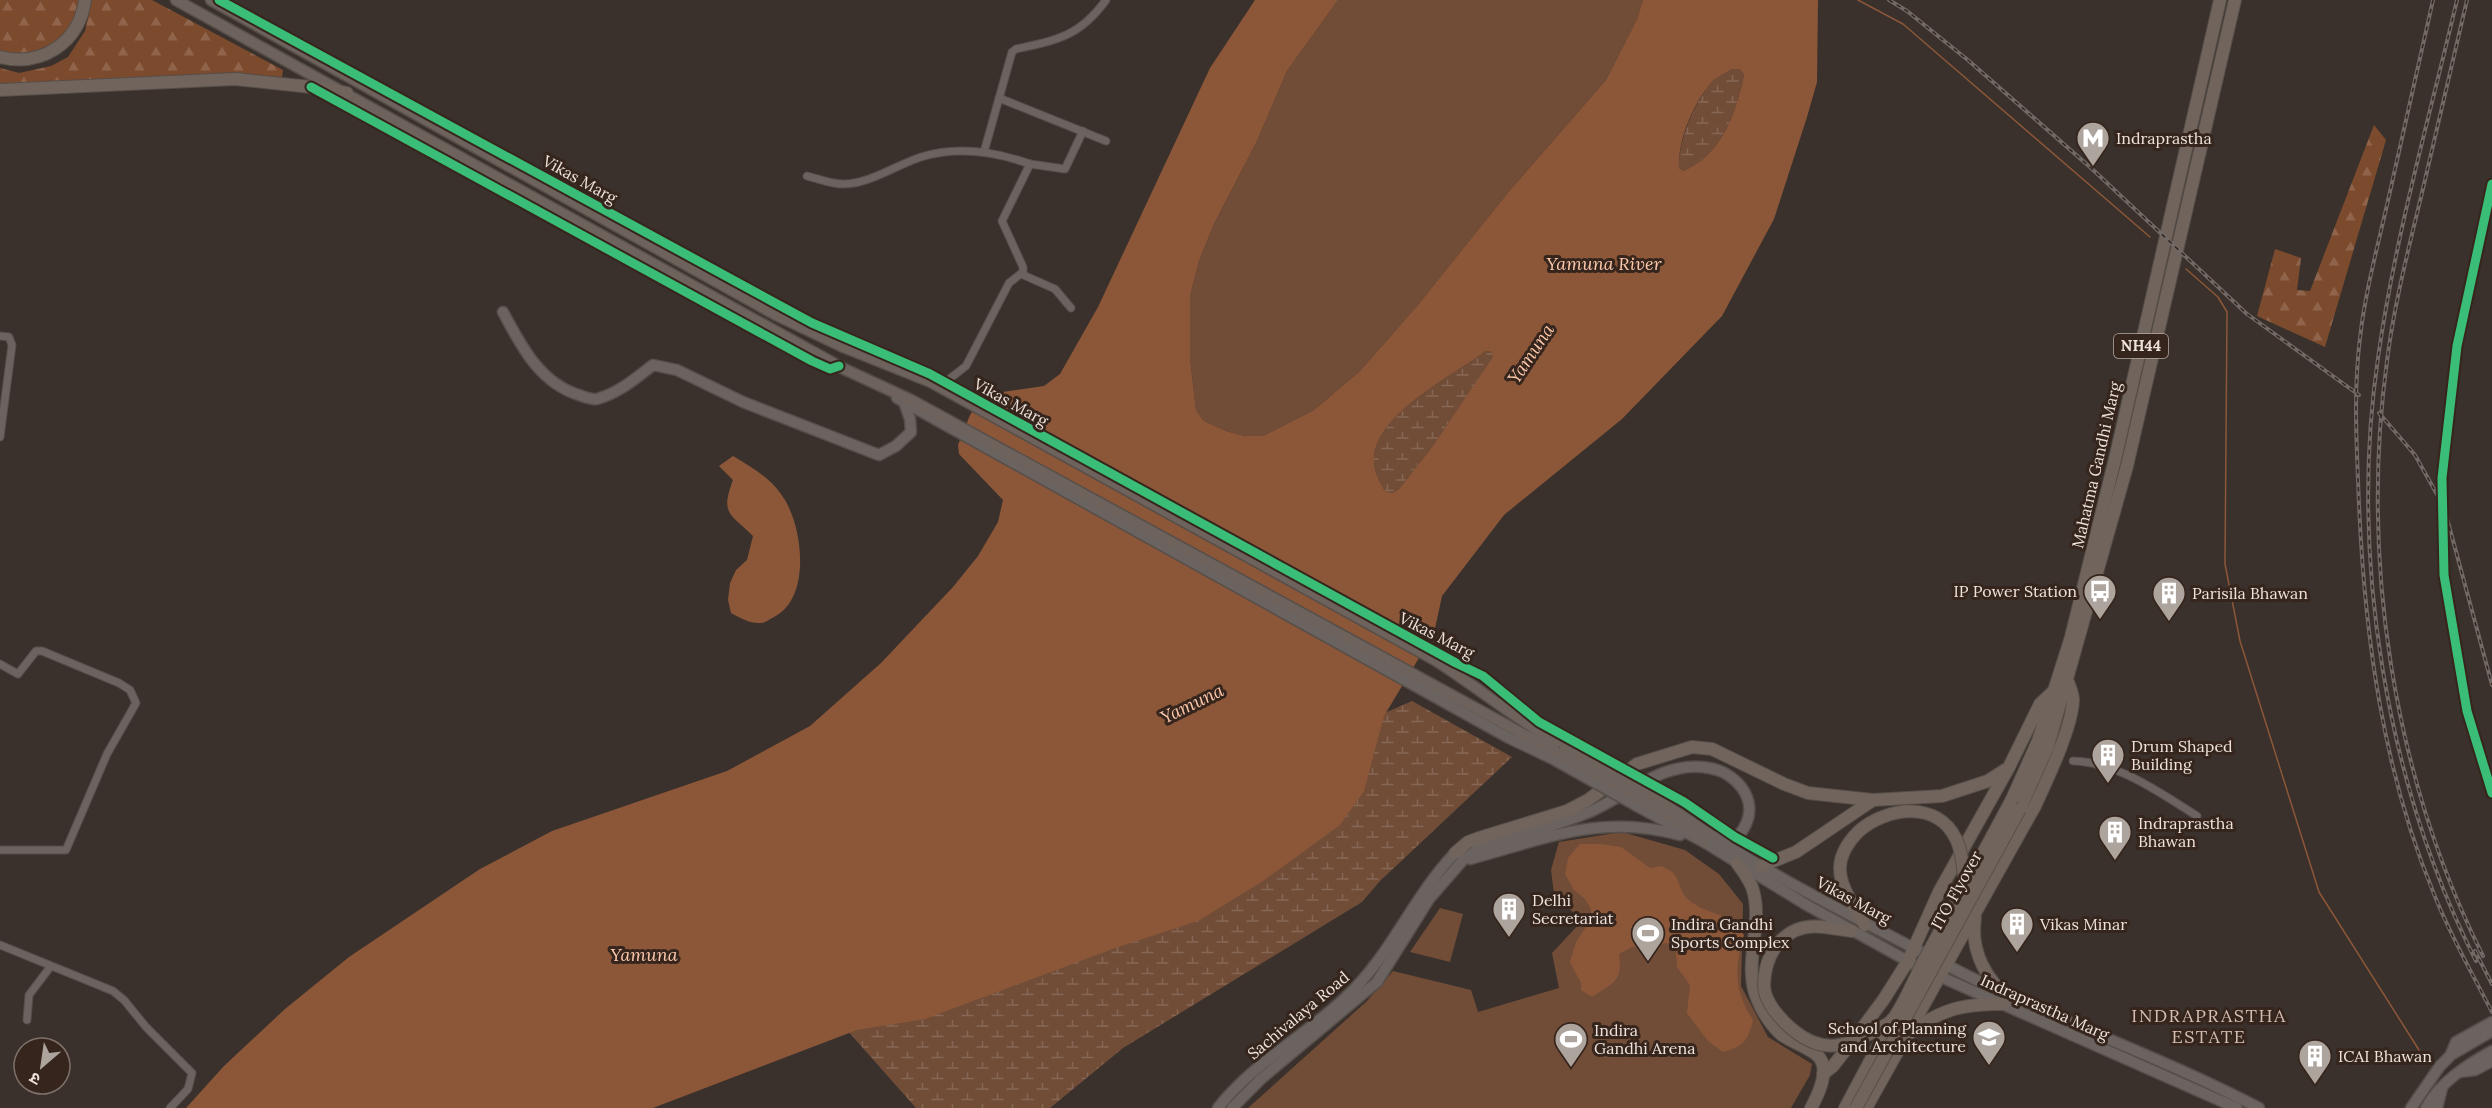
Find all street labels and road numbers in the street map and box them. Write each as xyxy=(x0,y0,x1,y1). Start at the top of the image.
street label: Vikas Marg xyxy=(538,150,622,208)
road number: NH44 xyxy=(2114,334,2168,358)
street label: Vikas Marg xyxy=(969,373,1053,431)
street label: Mahatma Gandhi Marg xyxy=(2067,379,2125,550)
street label: Vikas Marg xyxy=(1395,607,1479,663)
street label: ITO Flyover xyxy=(1926,847,1986,933)
street label: Vikas Marg xyxy=(1812,871,1896,929)
street label: Sachivalaya Road xyxy=(1243,966,1353,1063)
street label: Indraprastha Marg xyxy=(1978,970,2113,1045)

